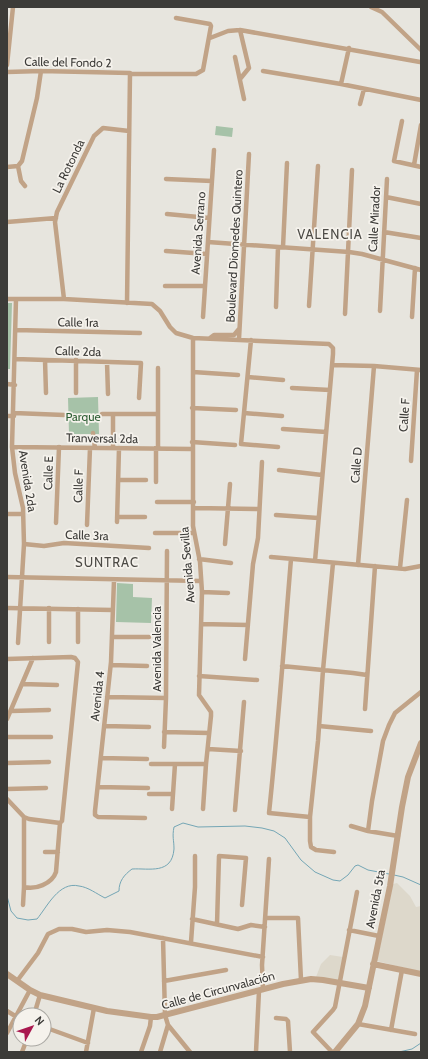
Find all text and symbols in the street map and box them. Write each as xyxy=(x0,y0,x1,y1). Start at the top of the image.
street label: Calle del Fondo 2 xyxy=(24,54,112,70)
street label: La Rotonda xyxy=(49,137,87,195)
street label: Boulevard Diomedes Quintero xyxy=(222,169,246,323)
street label: Calle Mirador xyxy=(365,185,383,252)
street label: Avenida Serrano xyxy=(188,191,208,275)
district label: VALENCIA xyxy=(297,226,363,242)
street label: Calle 1ra xyxy=(57,314,99,330)
street label: Calle 2da xyxy=(55,343,102,359)
street label: Calle F xyxy=(395,397,413,432)
park label: Parque xyxy=(65,409,101,424)
street label: Tranversal 2da xyxy=(66,430,138,446)
street label: Calle D xyxy=(347,446,365,484)
street label: Avenida 2da xyxy=(16,449,40,513)
street label: Calle E xyxy=(40,455,56,490)
street label: Calle F xyxy=(70,468,86,503)
street label: Avenida Sevilla xyxy=(176,526,198,604)
street label: Calle 3ra xyxy=(65,527,109,543)
district label: SUNTRAC xyxy=(75,554,139,570)
street label: Avenida Valencia xyxy=(149,606,164,692)
street label: Avenida 4 xyxy=(87,670,107,722)
street label: Avenida 5ta xyxy=(362,868,388,930)
street label: Calle de Circunvalación xyxy=(160,968,277,1012)
north arrow xyxy=(12,1007,52,1047)
text: N xyxy=(32,1013,48,1028)

